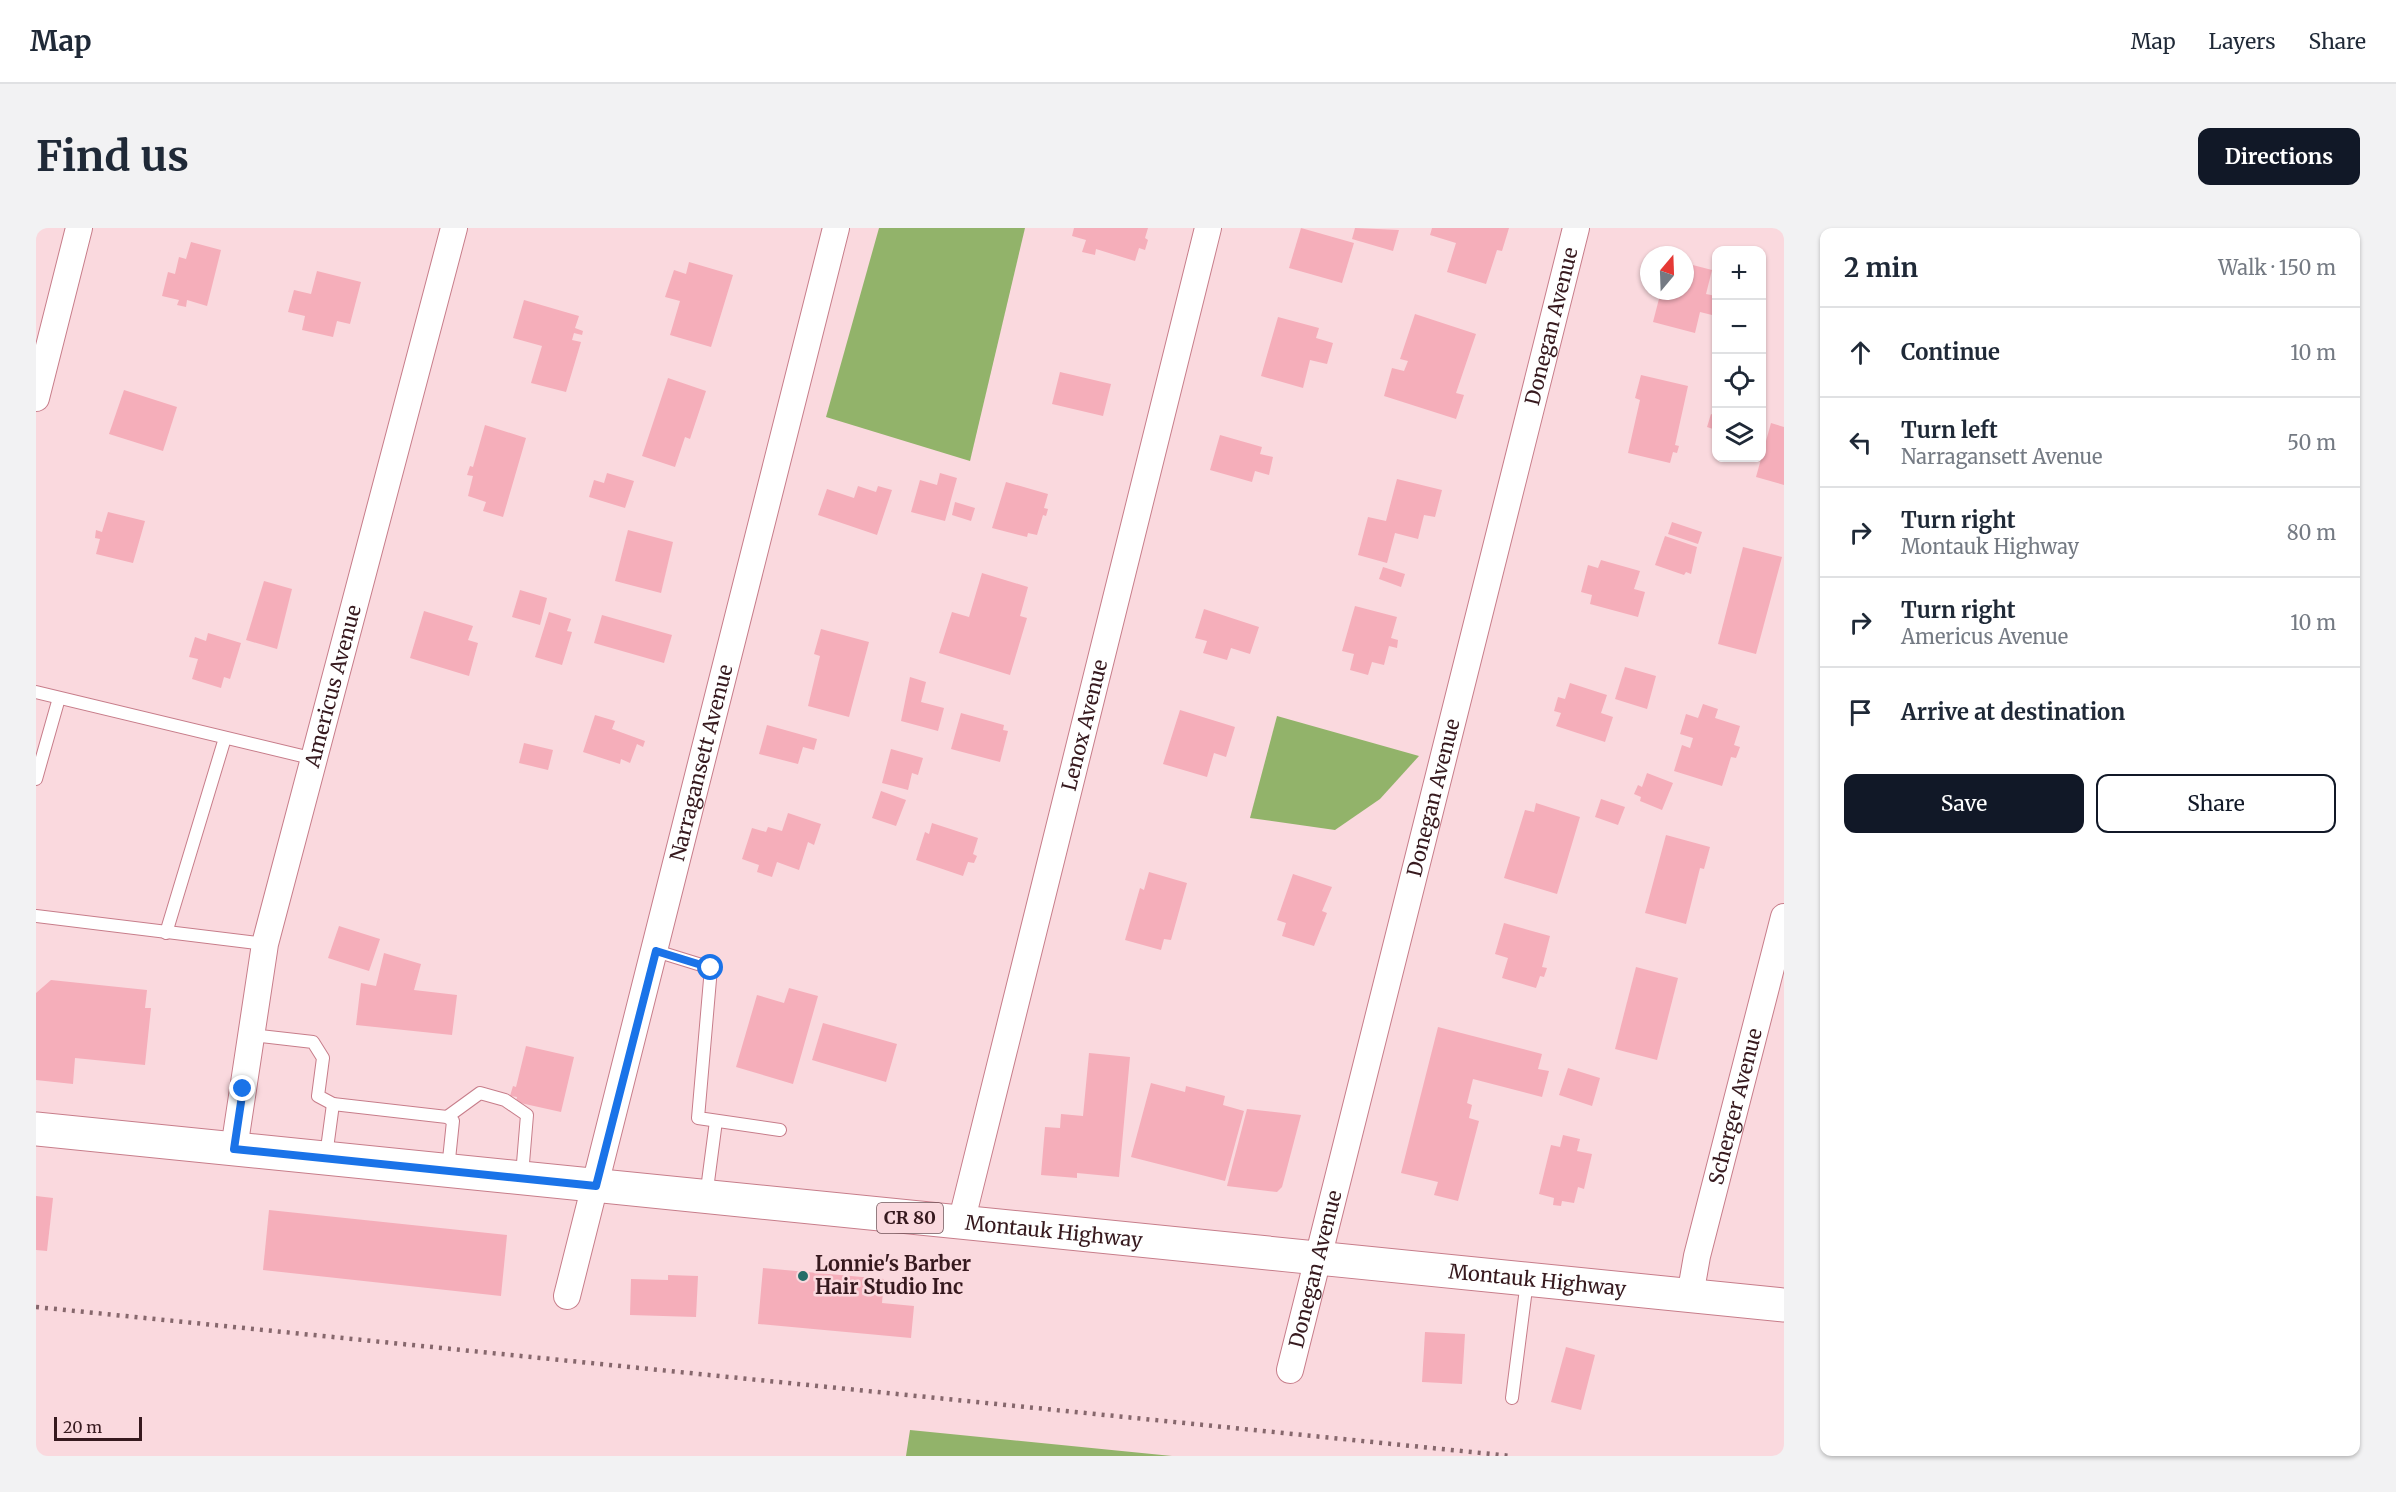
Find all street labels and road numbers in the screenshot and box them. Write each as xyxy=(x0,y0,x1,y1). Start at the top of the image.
street label: Donegan Avenue xyxy=(1519,245,1583,408)
street label: Americus Avenue xyxy=(299,602,366,771)
street label: Lenox Avenue xyxy=(1056,657,1112,793)
street label: Narragansett Avenue xyxy=(664,662,738,863)
street label: Donegan Avenue xyxy=(1401,716,1465,879)
street label: Scherger Avenue xyxy=(1703,1025,1767,1187)
street label: Donegan Avenue xyxy=(1283,1187,1347,1351)
road number: CR 80 xyxy=(877,1203,943,1233)
street label: Montauk Highway xyxy=(964,1210,1144,1252)
street label: Montauk Highway xyxy=(1448,1258,1628,1301)

